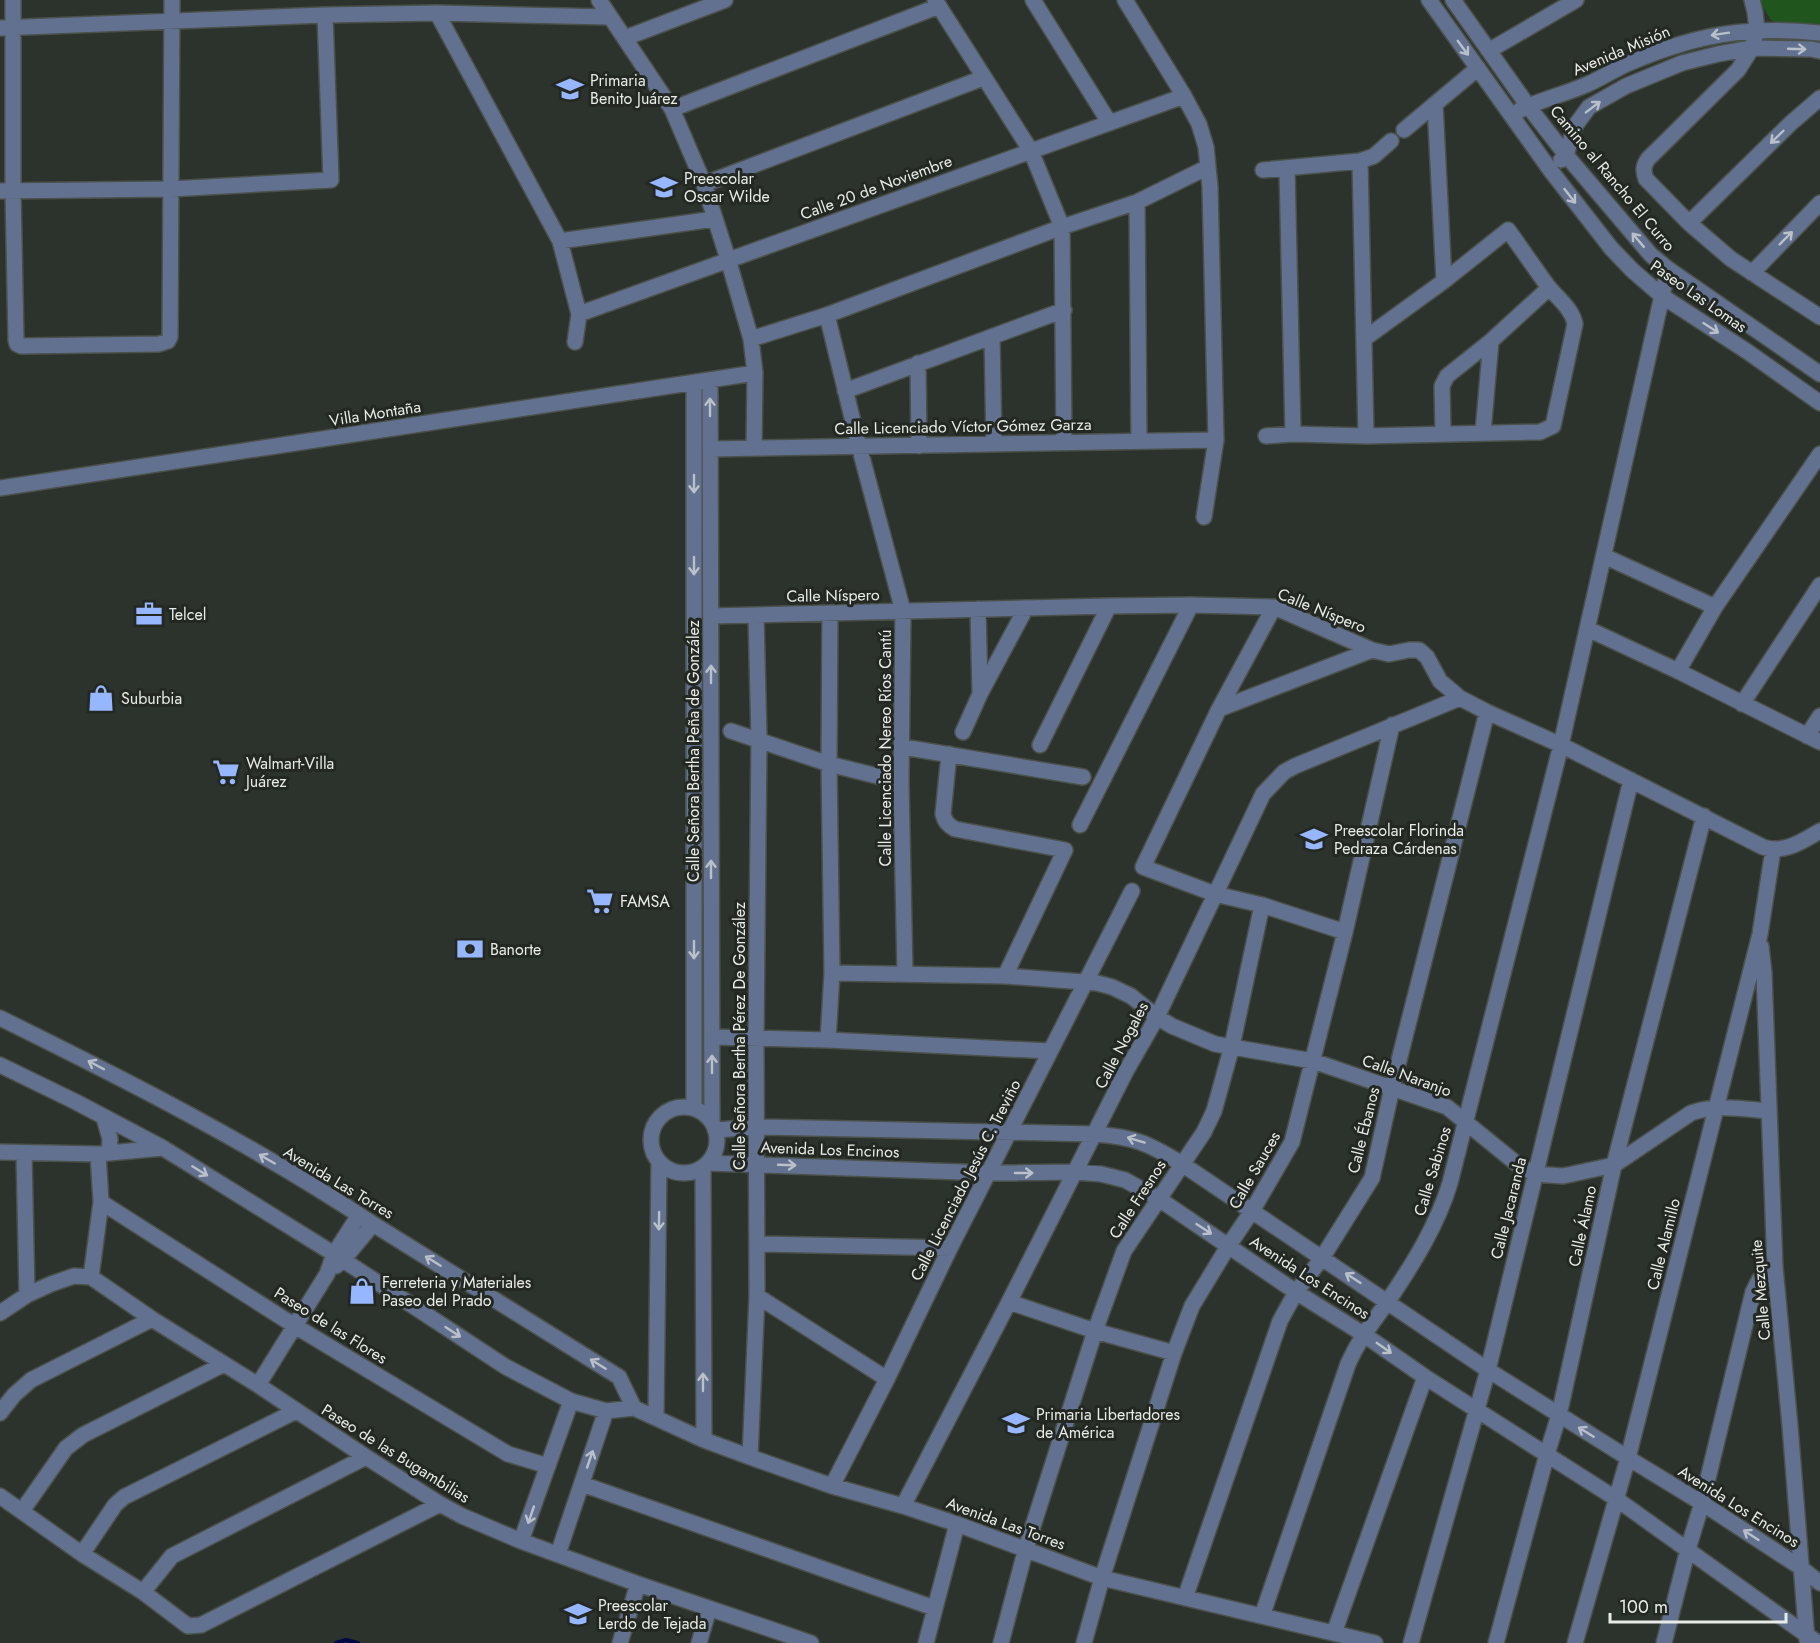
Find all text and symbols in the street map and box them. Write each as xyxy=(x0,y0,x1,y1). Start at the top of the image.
street label: Avenida Misión xyxy=(1569,20,1673,81)
one-way arrow xyxy=(1711,29,1730,40)
one-way arrow xyxy=(1457,39,1470,55)
one-way arrow xyxy=(1786,43,1806,55)
place label: Primaria Benito Juárez xyxy=(590,69,678,110)
school or university icon: Primaria Benito Juárez xyxy=(555,74,585,104)
street label: Camino al Rancho El Curro xyxy=(1545,100,1681,256)
one-way arrow xyxy=(1585,100,1601,113)
one-way arrow xyxy=(1769,130,1784,144)
street label: Calle 20 de Noviembre xyxy=(797,149,955,226)
place label: Preescolar Oscar Wilde xyxy=(684,167,770,208)
school or university icon: Preescolar Oscar Wilde xyxy=(649,172,679,202)
one-way arrow xyxy=(1564,188,1577,204)
one-way arrow xyxy=(1778,231,1793,246)
one-way arrow xyxy=(1631,233,1645,248)
street label: Paseo Las Lomas xyxy=(1646,255,1752,338)
one-way arrow xyxy=(1702,322,1719,334)
street label: Villa Montaña xyxy=(328,395,422,432)
one-way arrow xyxy=(704,398,716,418)
street label: Calle Licenciado Víctor Gómez Garza xyxy=(834,413,1092,440)
one-way arrow xyxy=(688,474,700,494)
one-way arrow xyxy=(688,555,700,575)
street label: Calle Níspero xyxy=(1274,582,1370,639)
street label: Calle Níspero xyxy=(786,583,880,608)
office icon: Telcel xyxy=(134,599,164,629)
place label: Telcel xyxy=(169,603,206,626)
street label: Calle Señora Bertha Peña de González xyxy=(682,619,705,882)
street label: Calle Licenciado Nereo Ríos Cantú xyxy=(874,630,897,866)
one-way arrow xyxy=(705,664,717,684)
shop icon: Suburbia xyxy=(86,683,116,713)
place label: Suburbia xyxy=(121,687,182,710)
place label: Walmart-Villa Juárez xyxy=(244,752,334,793)
supermarket icon: Walmart-Villa Juárez xyxy=(211,757,241,787)
place label: Preescolar Florinda Pedraza Cárdenas xyxy=(1334,819,1464,860)
school or university icon: Preescolar Florinda Pedraza Cárdenas xyxy=(1299,824,1329,854)
one-way arrow xyxy=(705,859,717,879)
supermarket icon: FAMSA xyxy=(585,886,615,916)
place label: FAMSA xyxy=(620,890,670,913)
street label: Calle Señora Bertha Pérez De González xyxy=(728,901,751,1170)
bank icon: Banorte xyxy=(455,934,485,964)
place label: Banorte xyxy=(490,938,541,961)
one-way arrow xyxy=(688,939,700,959)
street label: Calle Nogales xyxy=(1089,998,1154,1093)
street label: Calle Naranjo xyxy=(1359,1049,1455,1102)
one-way arrow xyxy=(706,1054,718,1074)
one-way arrow xyxy=(88,1059,105,1071)
street label: Calle Licenciado Jesús C. Treviño xyxy=(905,1075,1026,1285)
street label: Calle Ébanos xyxy=(1342,1085,1385,1176)
street label: Calle Sabinos xyxy=(1408,1124,1457,1219)
street label: Calle Sauces xyxy=(1223,1127,1286,1213)
one-way arrow xyxy=(1127,1134,1146,1145)
street label: Avenida Los Encinos xyxy=(760,1136,900,1163)
street label: Avenida Las Torres xyxy=(279,1140,398,1225)
one-way arrow xyxy=(259,1152,276,1164)
street label: Calle Fresnos xyxy=(1103,1155,1172,1243)
street label: Calle Jacaranda xyxy=(1485,1155,1532,1262)
one-way arrow xyxy=(777,1160,797,1171)
one-way arrow xyxy=(191,1166,208,1178)
one-way arrow xyxy=(1014,1167,1034,1179)
street label: Calle Álamo xyxy=(1563,1183,1602,1269)
street label: Calle Alamillo xyxy=(1641,1196,1686,1292)
one-way arrow xyxy=(653,1210,664,1230)
one-way arrow xyxy=(1196,1223,1212,1235)
street label: Avenida Los Encinos xyxy=(1245,1230,1374,1325)
street label: Calle Mezquite xyxy=(1745,1239,1776,1341)
one-way arrow xyxy=(425,1254,442,1266)
place label: Ferreteria y Materiales Paseo del Prado xyxy=(382,1271,531,1312)
one-way arrow xyxy=(1345,1272,1362,1284)
shop icon: Ferreteria y Materiales Paseo del Prado xyxy=(347,1276,377,1306)
street label: Paseo de las Flores xyxy=(270,1281,392,1369)
one-way arrow xyxy=(444,1326,461,1338)
one-way arrow xyxy=(1376,1342,1392,1354)
one-way arrow xyxy=(590,1358,607,1370)
one-way arrow xyxy=(697,1372,709,1392)
street label: Paseo de las Bugambilias xyxy=(317,1398,474,1508)
place label: Primaria Libertadores de América xyxy=(1036,1403,1180,1444)
school or university icon: Primaria Libertadores de América xyxy=(1001,1408,1031,1438)
one-way arrow xyxy=(1578,1426,1595,1438)
one-way arrow xyxy=(586,1450,597,1469)
street label: Avenida Los Encinos xyxy=(1674,1460,1804,1553)
street label: Avenida Las Torres xyxy=(943,1491,1069,1556)
one-way arrow xyxy=(524,1505,535,1524)
one-way arrow xyxy=(1743,1528,1760,1541)
scale bar xyxy=(1610,1586,1786,1624)
place label: Preescolar Lerdo de Tejada xyxy=(598,1594,706,1635)
text: 100 m xyxy=(1619,1594,1668,1620)
school or university icon: Preescolar Lerdo de Tejada xyxy=(563,1599,593,1629)

